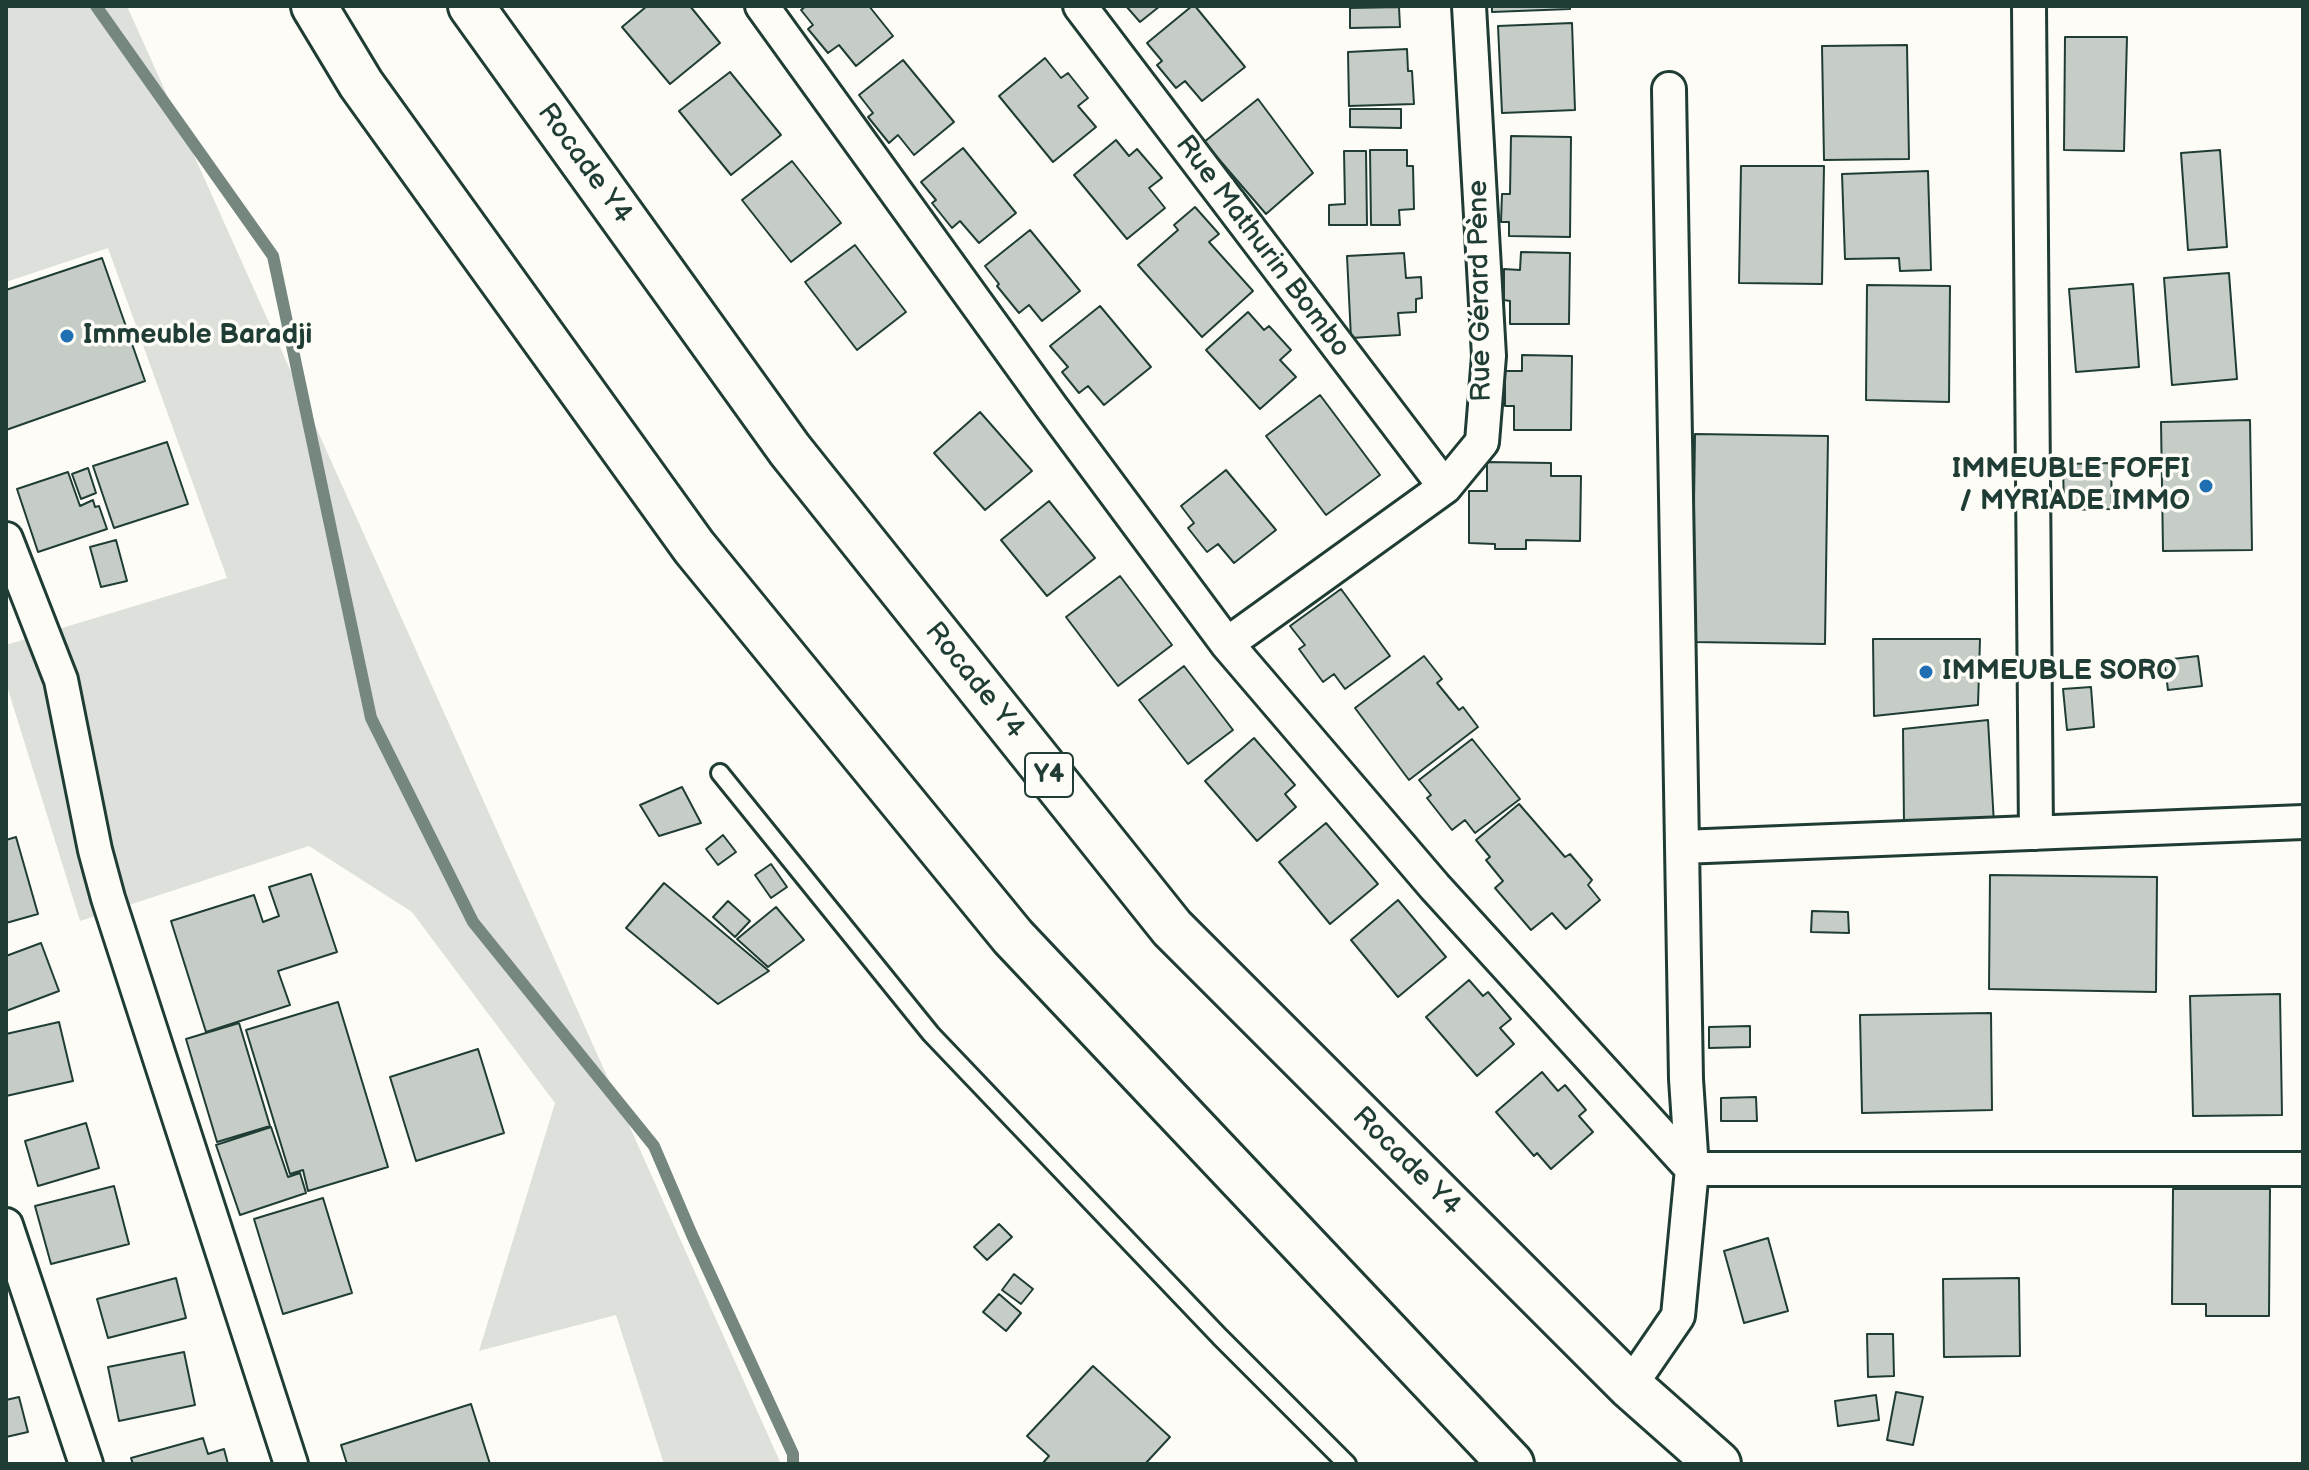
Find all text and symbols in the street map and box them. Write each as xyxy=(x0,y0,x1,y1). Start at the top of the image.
street label: Rocade Y4 xyxy=(529,97,639,231)
street label: Rue Mathurin Bombo xyxy=(1168,129,1356,365)
street label: Rue Gérard Pène xyxy=(1462,180,1500,402)
place label: Immeuble Baradji xyxy=(83,319,312,353)
marker: Immeuble Baradji xyxy=(58,327,76,345)
place label: IMMEUBLE FOFFI / MYRIADE IMMO xyxy=(1952,453,2190,519)
marker: IMMEUBLE FOFFI / MYRIADE IMMO xyxy=(2197,477,2215,495)
street label: Rocade Y4 xyxy=(917,616,1031,746)
place label: IMMEUBLE SORO xyxy=(1942,655,2177,689)
marker: IMMEUBLE SORO xyxy=(1917,663,1935,681)
road number: Y4 xyxy=(1025,753,1073,797)
street label: Rocade Y4 xyxy=(1345,1101,1467,1223)

